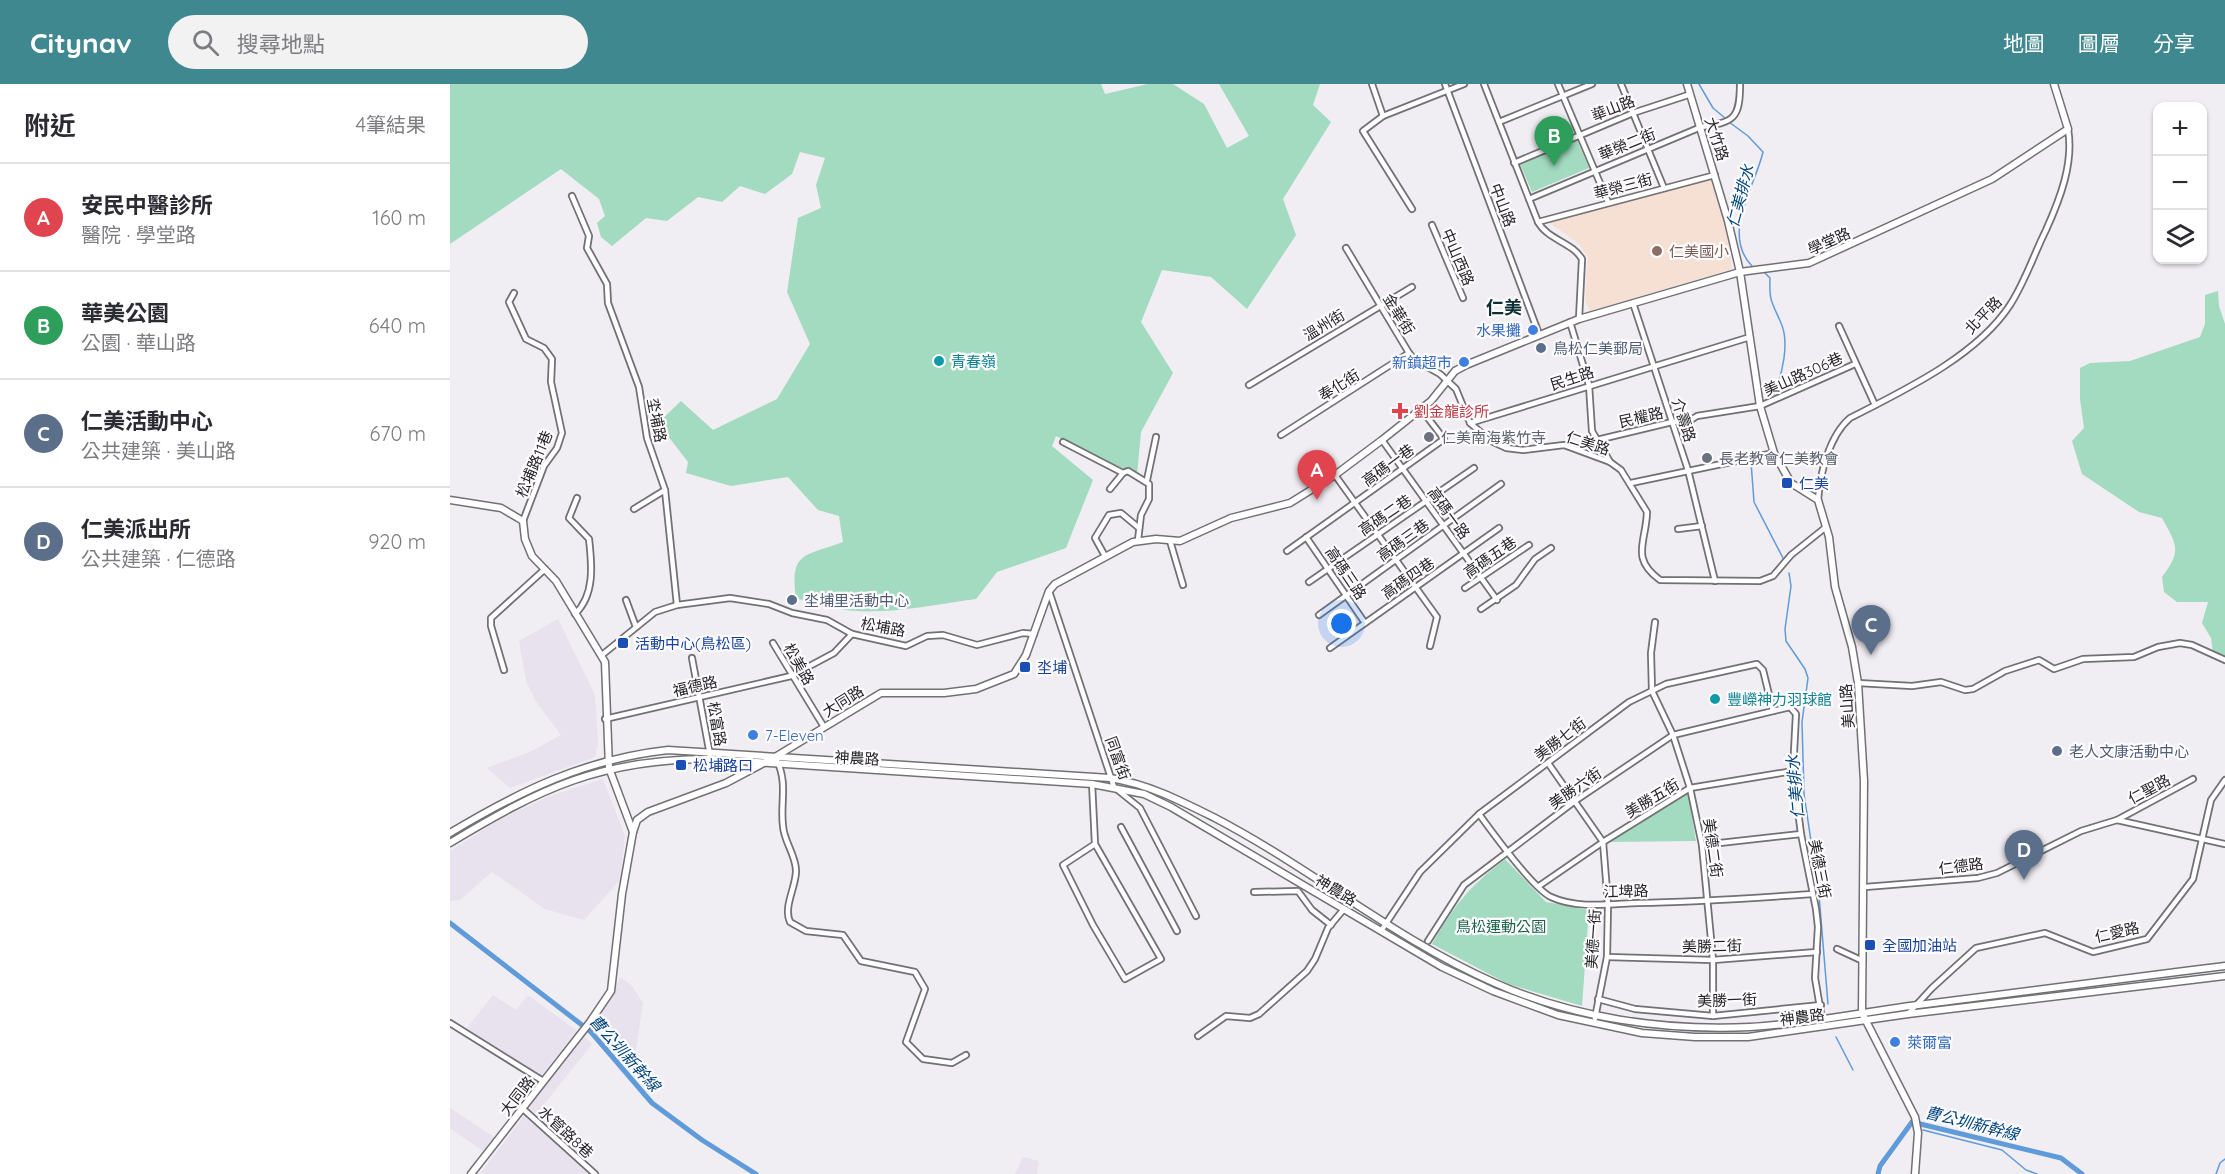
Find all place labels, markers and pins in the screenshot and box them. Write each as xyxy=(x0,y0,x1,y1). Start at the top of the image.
pin: B xyxy=(1534,116,1574,166)
place label: 仁美國小 xyxy=(1669,242,1729,261)
marker: 仁美國小 xyxy=(1650,244,1664,258)
place label: 水果攤 xyxy=(1476,321,1521,340)
marker: 水果攤 xyxy=(1526,323,1540,337)
place label: 鳥松仁美郵局 xyxy=(1553,339,1643,358)
marker: 鳥松仁美郵局 xyxy=(1534,341,1548,355)
place label: 青春嶺 xyxy=(951,352,996,371)
place label: 新鎮超市 xyxy=(1392,353,1452,372)
marker: 青春嶺 xyxy=(932,354,946,368)
marker: 新鎮超市 xyxy=(1457,355,1471,369)
marker: 劉金龍診所 xyxy=(1391,402,1409,420)
place label: 劉金龍診所 xyxy=(1414,402,1489,421)
place label: 仁美南海紫竹寺 xyxy=(1441,428,1546,447)
marker: 仁美南海紫竹寺 xyxy=(1422,430,1436,444)
place label: 長老教會仁美教會 xyxy=(1719,449,1839,468)
pin: A xyxy=(1298,450,1336,500)
marker: 長老教會仁美教會 xyxy=(1700,451,1714,465)
place label: 仁美 xyxy=(1799,474,1829,493)
marker: 仁美 xyxy=(1780,476,1794,490)
place label: 坔埔里活動中心 xyxy=(804,591,909,610)
marker: 坔埔里活動中心 xyxy=(785,593,799,607)
pin: C xyxy=(1852,606,1890,655)
place label: 活動中心(鳥松區) xyxy=(635,634,751,653)
marker: 活動中心(鳥松區) xyxy=(616,636,630,650)
place label: 坔埔 xyxy=(1037,658,1067,677)
marker: 坔埔 xyxy=(1018,660,1032,674)
place label: 豐嶸神力羽球館 xyxy=(1727,690,1832,709)
marker: 豐嶸神力羽球館 xyxy=(1708,692,1722,706)
place label: 7-Eleven xyxy=(765,726,824,745)
marker: 7-Eleven xyxy=(746,728,760,742)
place label: 老人文康活動中心 xyxy=(2069,742,2189,761)
marker: 老人文康活動中心 xyxy=(2050,744,2064,758)
place label: 松埔路口 xyxy=(693,756,753,775)
marker: 松埔路口 xyxy=(674,758,688,772)
pin: D xyxy=(2004,830,2044,880)
place label: 全國加油站 xyxy=(1882,936,1957,955)
marker: 全國加油站 xyxy=(1863,938,1877,952)
place label: 萊爾富 xyxy=(1907,1033,1952,1052)
marker: 萊爾富 xyxy=(1888,1035,1902,1049)

